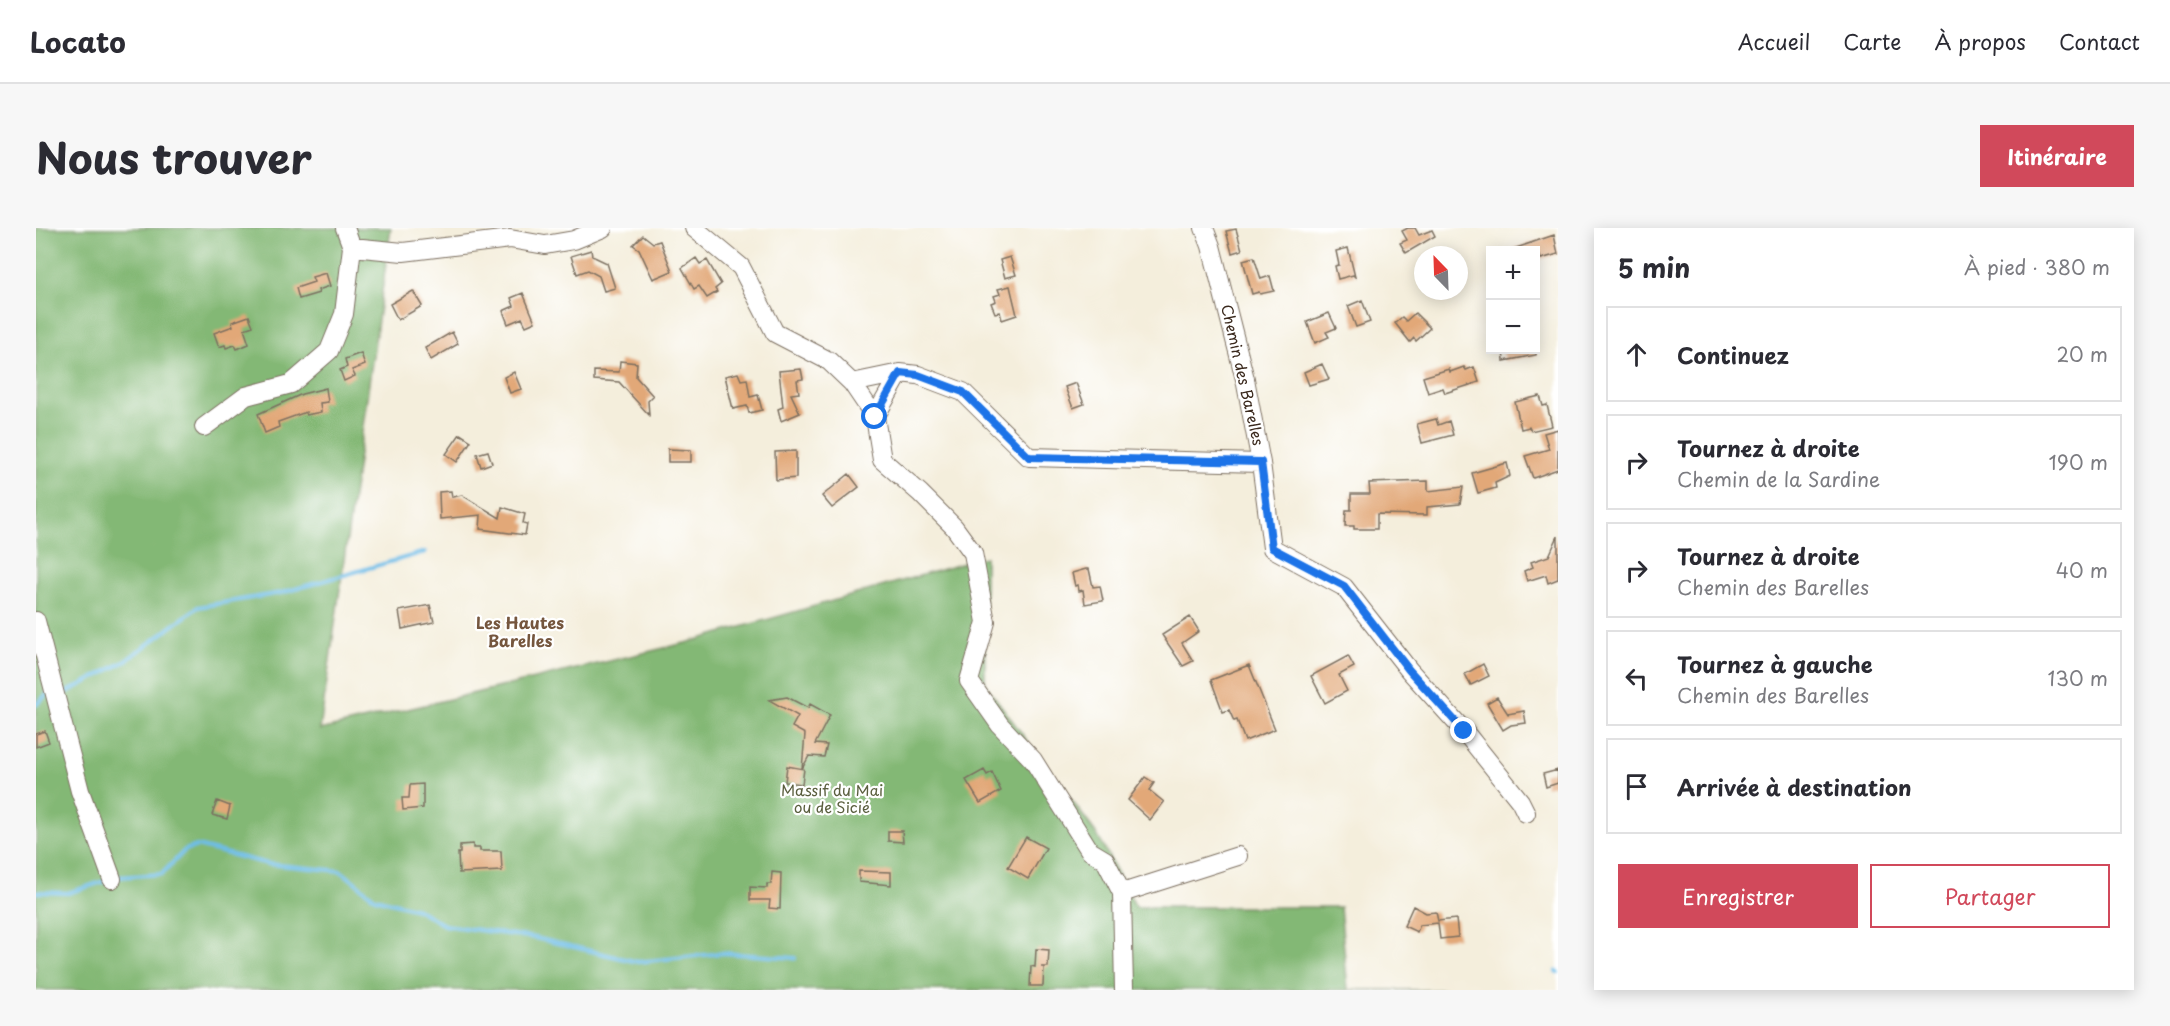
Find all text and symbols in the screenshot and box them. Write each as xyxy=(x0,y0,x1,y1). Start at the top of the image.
text: Locato xyxy=(30,20,126,63)
text: Accueil xyxy=(1738,25,1810,57)
text: Carte xyxy=(1843,25,1901,57)
text: À propos xyxy=(1934,25,2026,57)
text: Contact xyxy=(2059,25,2140,57)
text: Nous trouver xyxy=(36,125,312,188)
button: Itinéraire xyxy=(1980,125,2134,187)
north arrow xyxy=(1414,246,1468,300)
map controls xyxy=(1486,246,1540,354)
button: + xyxy=(1486,246,1540,300)
text: 5 min xyxy=(1618,248,1690,287)
text: À pied · 380 m xyxy=(1964,252,2110,282)
button: − xyxy=(1486,300,1540,354)
street label: Chemin des Barelles xyxy=(1216,302,1271,448)
icon: ahead xyxy=(1620,338,1653,371)
text: Continuez xyxy=(1677,338,1789,371)
text: 20 m xyxy=(2056,339,2108,369)
route start xyxy=(861,403,887,429)
text: Tournez à droite xyxy=(1677,431,1860,464)
icon: right xyxy=(1620,446,1653,479)
text: 190 m xyxy=(2049,447,2108,477)
text: Chemin de la Sardine xyxy=(1677,464,1880,494)
text: Tournez à droite xyxy=(1677,539,1860,572)
icon: right xyxy=(1620,554,1653,587)
text: 40 m xyxy=(2056,555,2108,585)
text: Chemin des Barelles xyxy=(1677,572,1869,602)
district label: Les Hautes Barelles xyxy=(476,610,564,652)
text: Tournez à gauche xyxy=(1677,647,1873,680)
icon: left xyxy=(1620,662,1653,695)
text: 130 m xyxy=(2048,663,2108,693)
text: Chemin des Barelles xyxy=(1677,680,1869,710)
route end xyxy=(1450,717,1476,743)
icon: arrive xyxy=(1620,770,1653,803)
text: Arrivée à destination xyxy=(1677,770,1911,803)
park label: Massif du Mai ou de Sicié xyxy=(781,778,883,818)
button: Enregistrer xyxy=(1618,864,1858,928)
button: Partager xyxy=(1870,864,2110,928)

